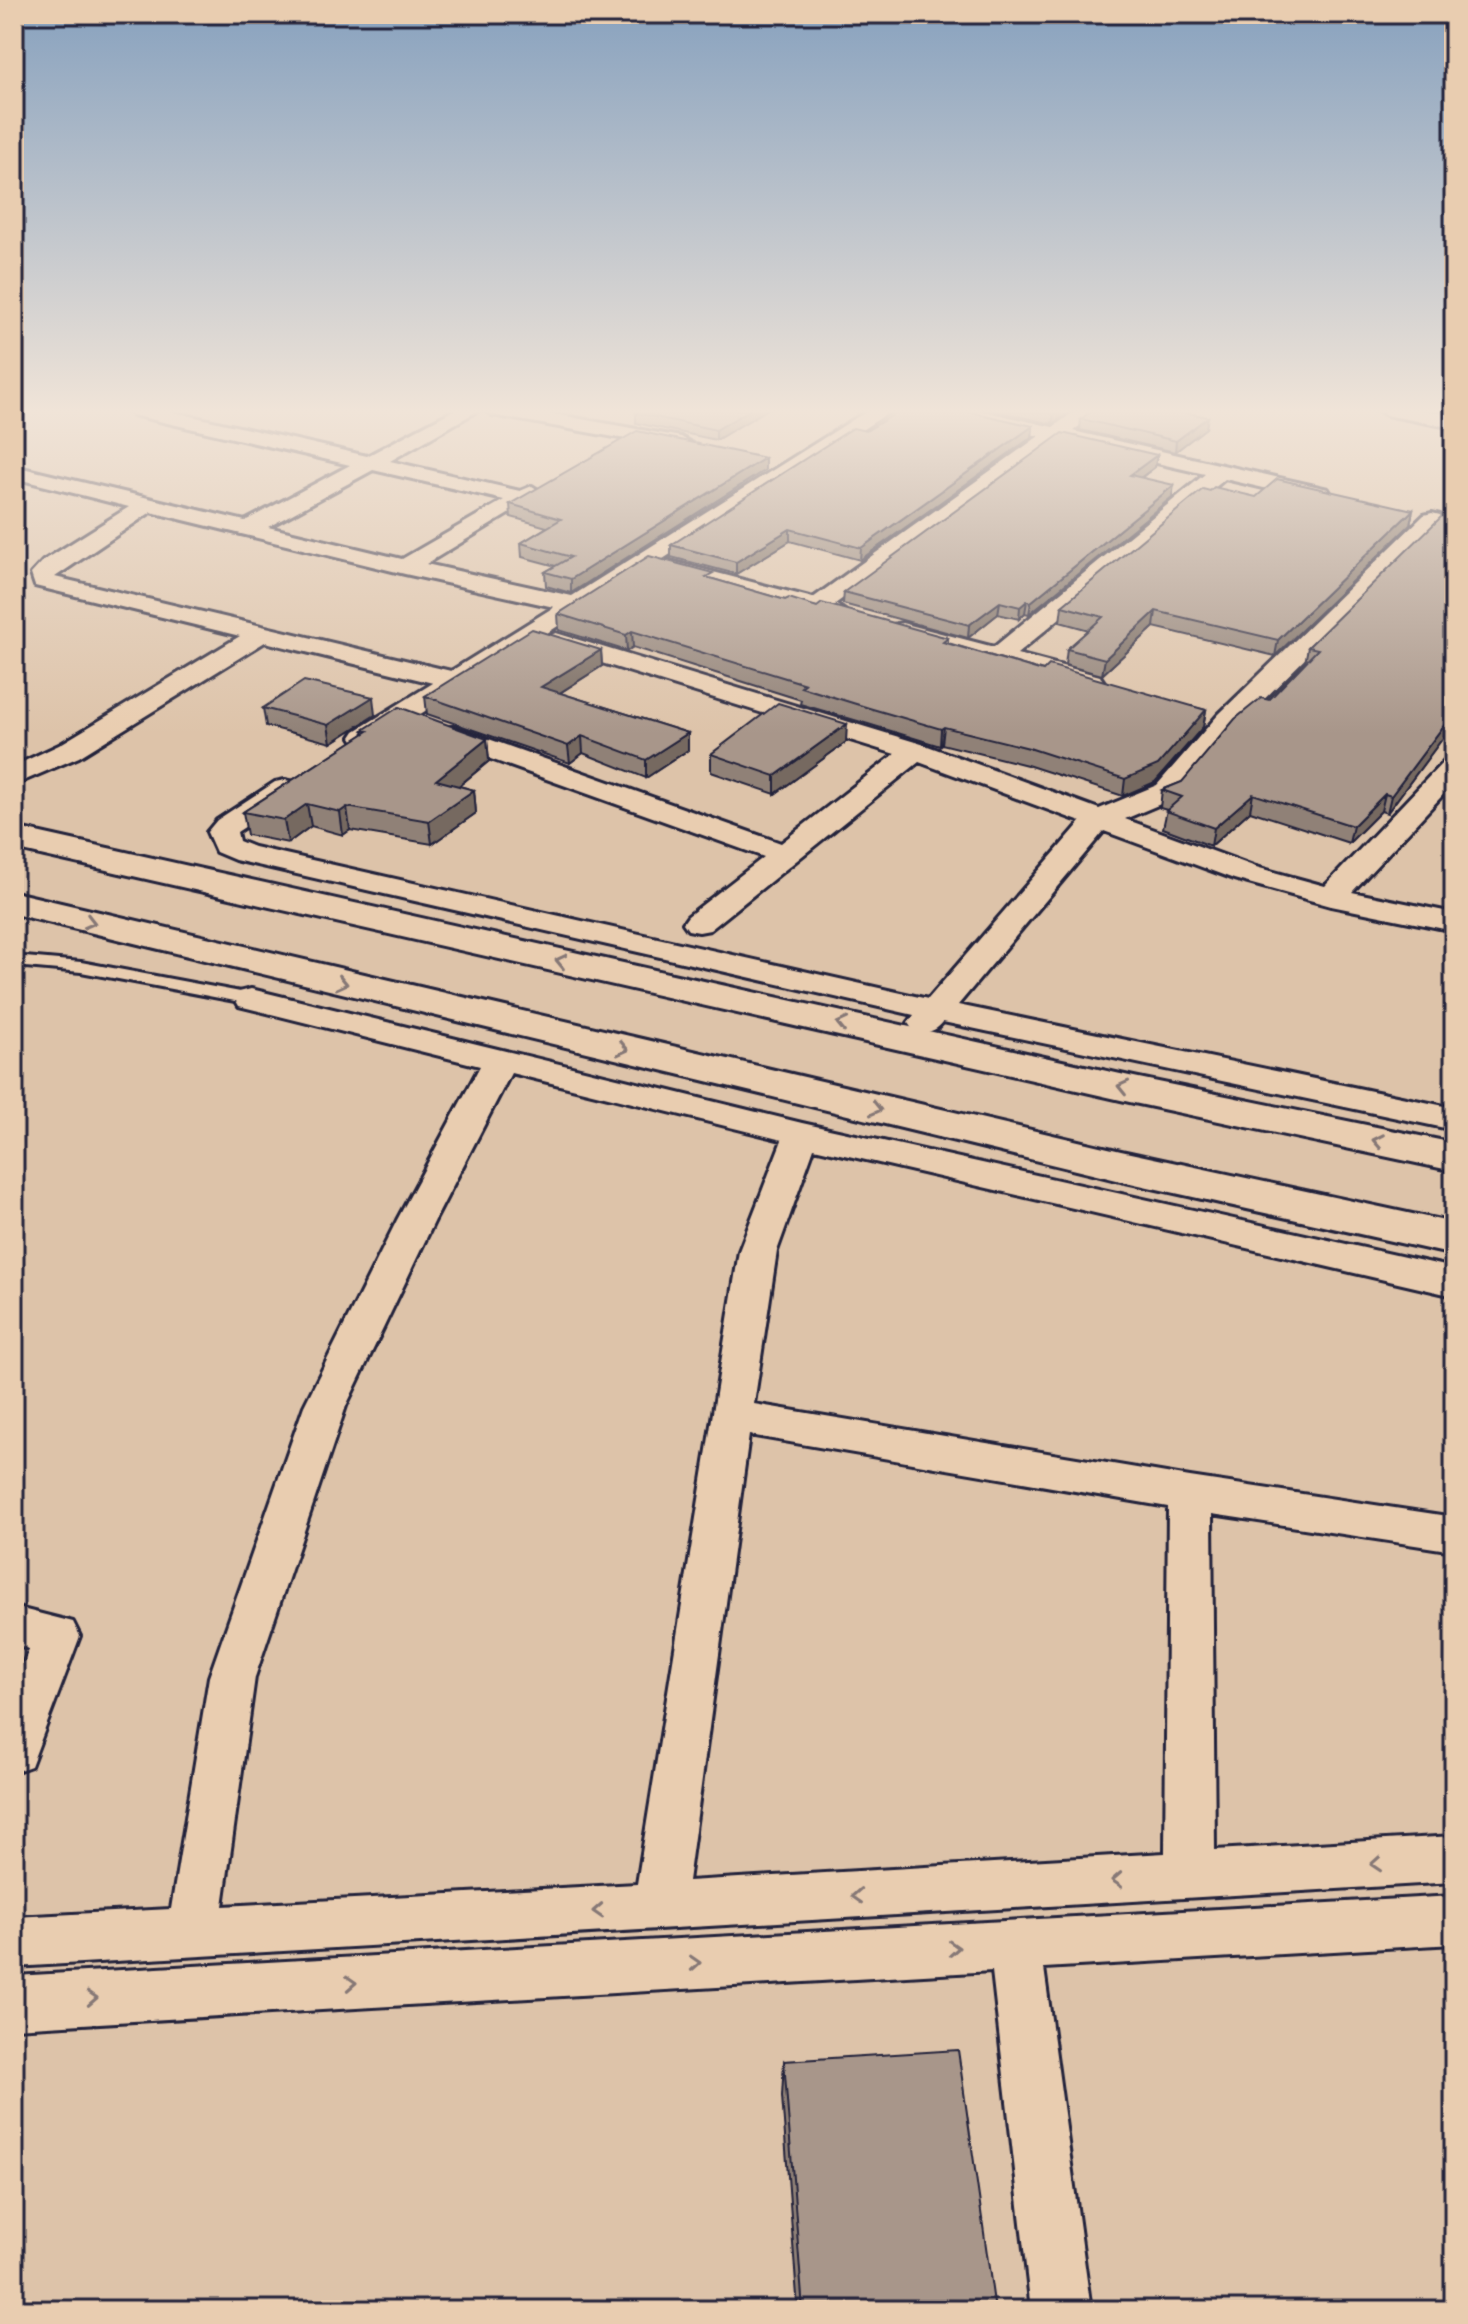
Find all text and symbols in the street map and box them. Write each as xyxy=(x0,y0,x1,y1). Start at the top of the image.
one-way arrow xyxy=(82,913,96,930)
one-way arrow xyxy=(555,953,568,970)
one-way arrow xyxy=(335,974,349,991)
one-way arrow xyxy=(836,1017,849,1034)
one-way arrow xyxy=(615,1040,629,1057)
one-way arrow xyxy=(1117,1079,1131,1096)
one-way arrow xyxy=(869,1099,882,1116)
one-way arrow xyxy=(1371,1134,1384,1151)
one-way arrow xyxy=(1369,1855,1382,1872)
one-way arrow xyxy=(1110,1871,1123,1888)
one-way arrow xyxy=(850,1887,863,1904)
one-way arrow xyxy=(591,1902,604,1919)
one-way arrow xyxy=(948,1940,961,1957)
one-way arrow xyxy=(689,1955,702,1972)
one-way arrow xyxy=(345,1975,358,1992)
one-way arrow xyxy=(86,1990,99,2007)

